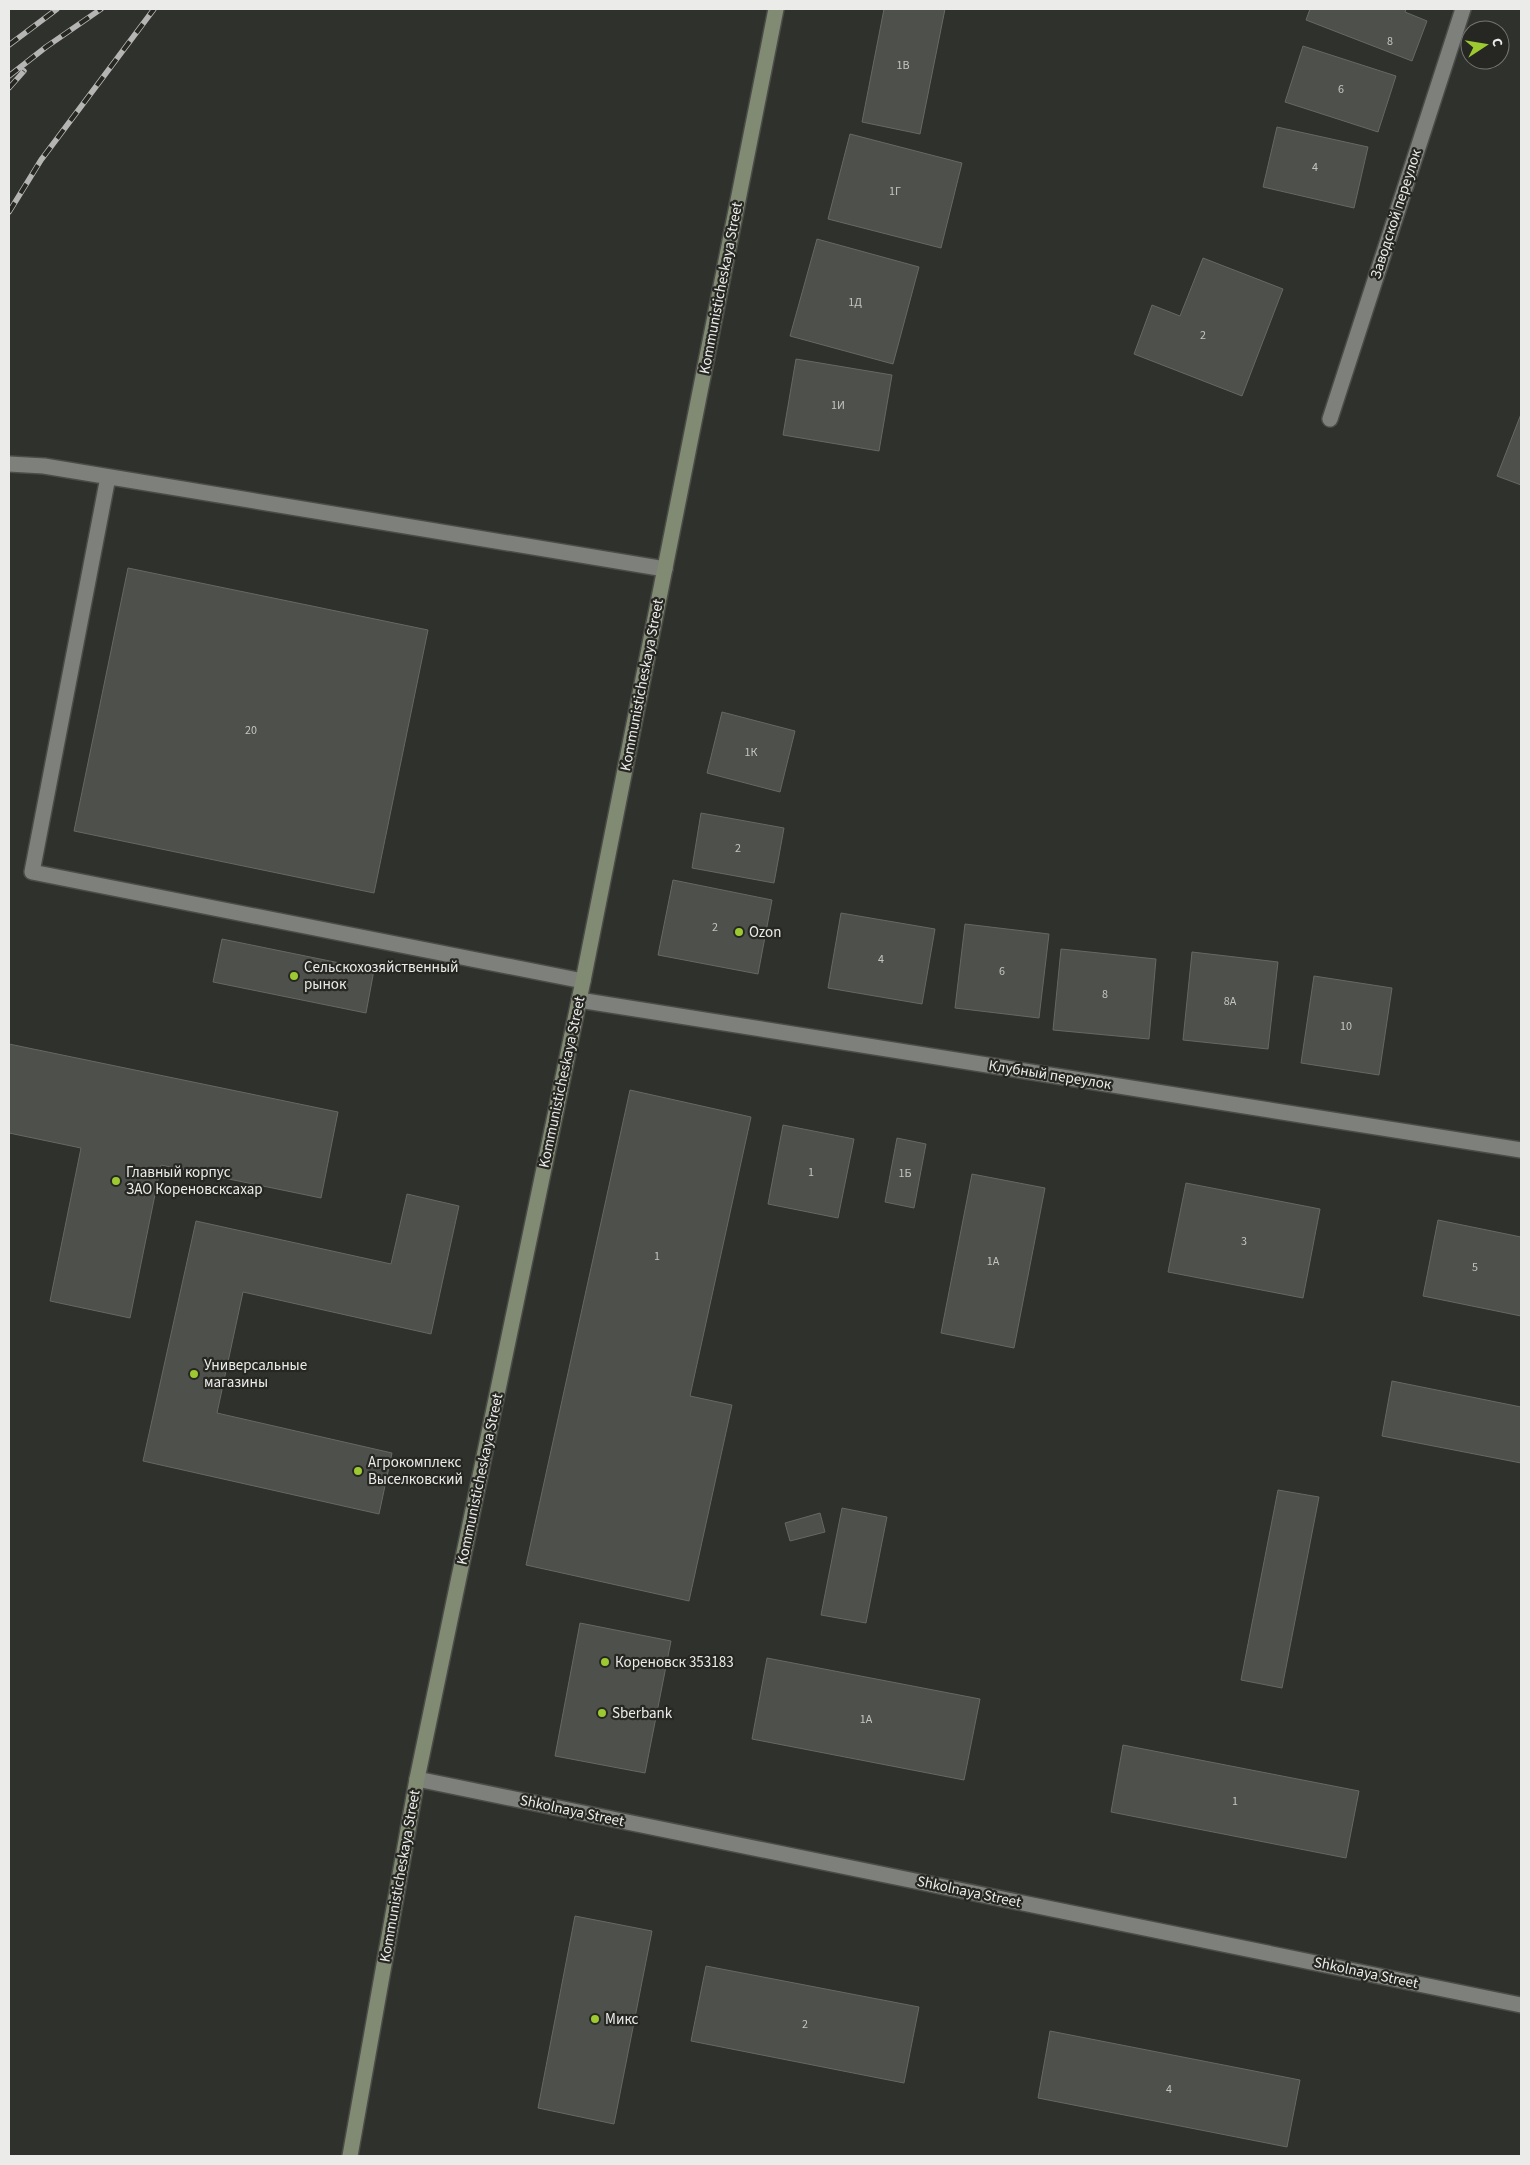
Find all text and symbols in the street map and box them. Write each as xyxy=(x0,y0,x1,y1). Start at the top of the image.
north arrow xyxy=(1460,20,1510,70)
house number: 8 xyxy=(1387,33,1393,50)
text: С xyxy=(1486,36,1507,49)
house number: 1В xyxy=(896,57,910,74)
house number: 6 xyxy=(1338,81,1344,98)
street label: Заводской переулок xyxy=(1365,146,1427,282)
house number: 4 xyxy=(1312,159,1318,176)
house number: 1Г xyxy=(889,183,901,200)
street label: Kommunisticheskaya Street xyxy=(694,200,748,376)
house number: 1Д xyxy=(848,294,862,311)
house number: 2 xyxy=(1200,327,1206,344)
house number: 1И xyxy=(831,397,845,414)
street label: Kommunisticheskaya Street xyxy=(615,597,669,773)
house number: 20 xyxy=(245,722,257,739)
house number: 1К xyxy=(745,744,758,761)
house number: 2 xyxy=(735,840,741,857)
house number: 2 xyxy=(712,919,718,936)
place label: Ozon xyxy=(749,922,781,943)
marker: Ozon xyxy=(733,926,745,938)
house number: 4 xyxy=(878,951,884,968)
place label: Сельскохозяйственный рынок xyxy=(304,957,459,995)
house number: 6 xyxy=(999,963,1005,980)
marker: Сельскохозяйственный рынок xyxy=(288,970,300,982)
house number: 8 xyxy=(1102,986,1108,1003)
house number: 8А xyxy=(1224,993,1237,1010)
street label: Kommunisticheskaya Street xyxy=(534,994,590,1170)
house number: 10 xyxy=(1340,1018,1352,1035)
street label: Клубный переулок xyxy=(987,1055,1114,1095)
place label: Главный корпус ЗАО Кореновсксахар xyxy=(126,1162,263,1200)
house number: 1 xyxy=(808,1164,814,1181)
house number: 1Б xyxy=(899,1165,911,1182)
marker: Главный корпус ЗАО Кореновсксахар xyxy=(110,1175,122,1187)
house number: 3 xyxy=(1241,1233,1247,1250)
house number: 1 xyxy=(654,1248,660,1265)
house number: 1А xyxy=(987,1253,1000,1270)
house number: 5 xyxy=(1472,1259,1478,1276)
place label: Универсальные магазины xyxy=(204,1355,307,1393)
marker: Универсальные магазины xyxy=(188,1368,200,1380)
street label: Kommunisticheskaya Street xyxy=(452,1391,508,1567)
place label: Агрокомплекс Выселковский xyxy=(368,1452,463,1490)
marker: Агрокомплекс Выселковский xyxy=(352,1465,364,1477)
place label: Кореновск 353183 xyxy=(615,1652,734,1673)
marker: Кореновск 353183 xyxy=(599,1656,611,1668)
place label: Sberbank xyxy=(612,1703,673,1724)
marker: Sberbank xyxy=(596,1707,608,1719)
house number: 1А xyxy=(860,1711,873,1728)
street label: Kommunisticheskaya Street xyxy=(374,1788,426,1964)
street label: Shkolnaya Street xyxy=(518,1790,626,1832)
house number: 1 xyxy=(1232,1793,1238,1810)
street label: Shkolnaya Street xyxy=(915,1871,1023,1913)
street label: Shkolnaya Street xyxy=(1312,1952,1420,1994)
place label: Микс xyxy=(605,2009,639,2030)
marker: Микс xyxy=(589,2013,601,2025)
house number: 2 xyxy=(802,2016,808,2033)
house number: 4 xyxy=(1166,2081,1172,2098)

